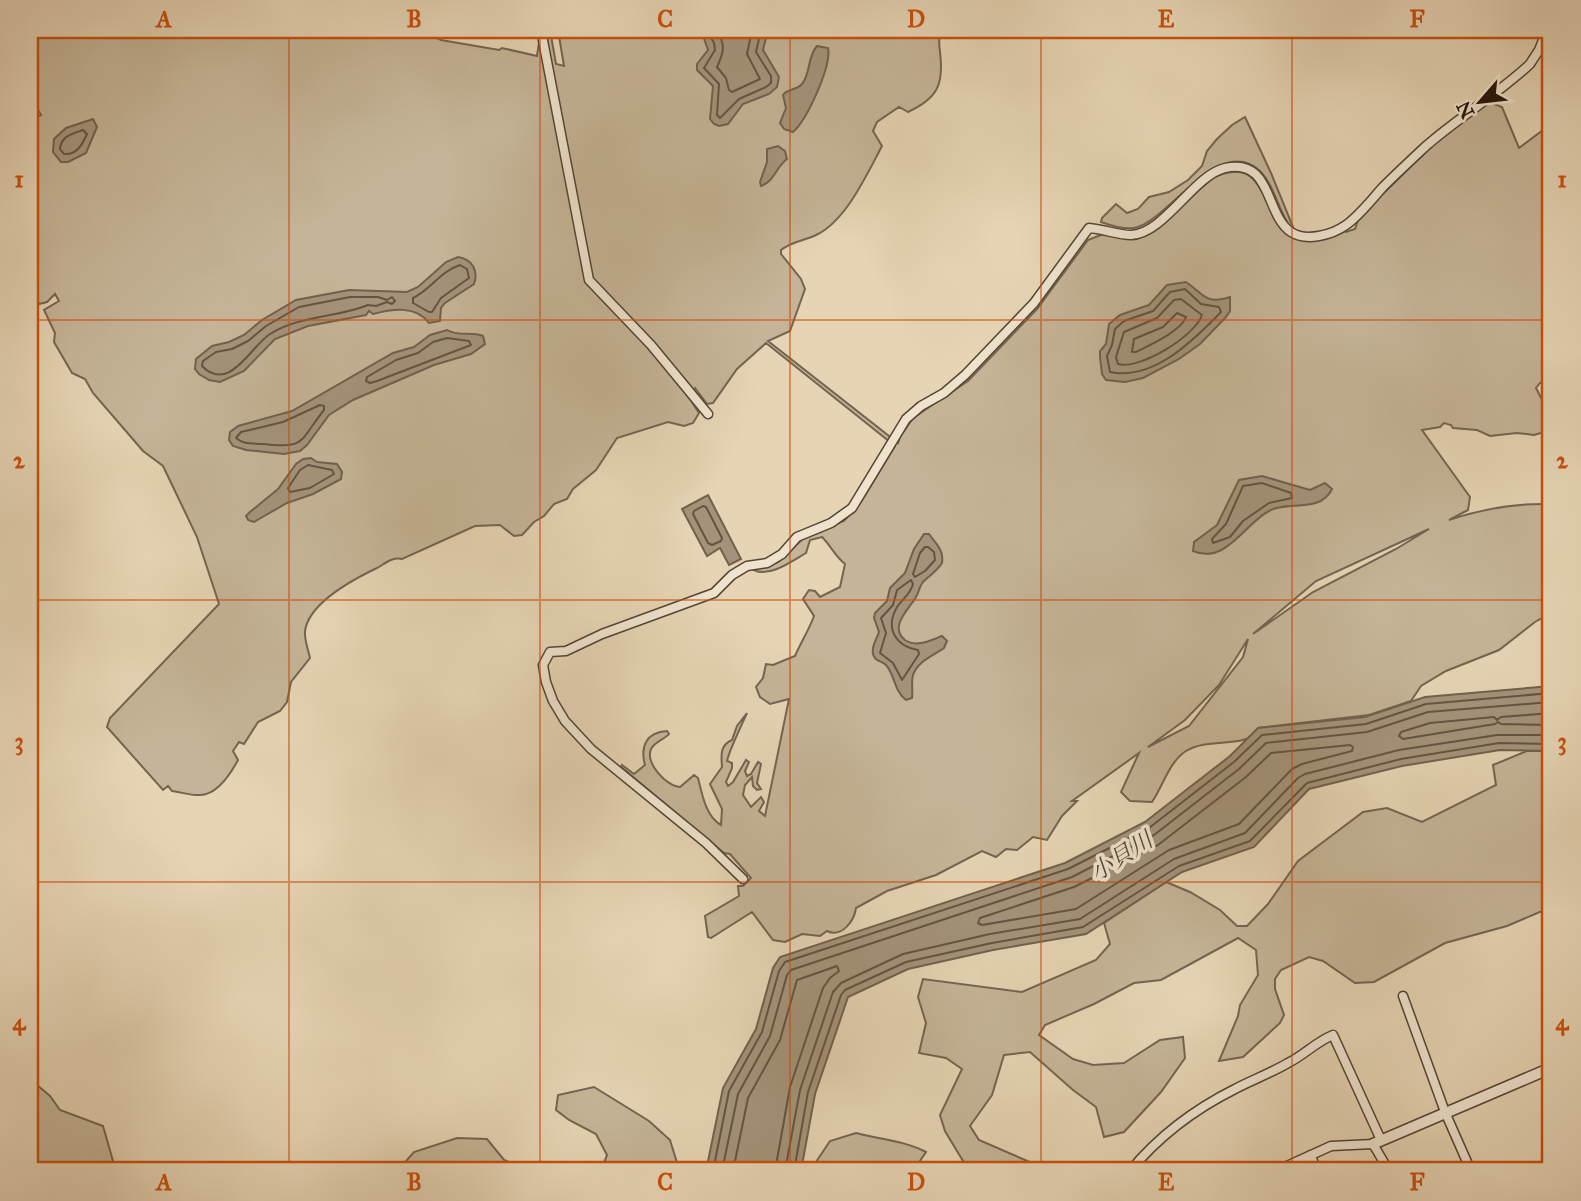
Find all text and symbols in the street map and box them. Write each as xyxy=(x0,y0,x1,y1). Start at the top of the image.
text: A xyxy=(154,5,172,33)
text: B xyxy=(406,5,422,33)
text: C xyxy=(657,5,673,33)
text: D xyxy=(907,5,925,33)
text: E xyxy=(1158,5,1175,33)
text: F xyxy=(1409,5,1425,33)
north arrow xyxy=(1444,66,1514,136)
text: N xyxy=(1451,97,1479,122)
text: 1 xyxy=(14,165,24,193)
text: 1 xyxy=(1557,165,1567,193)
text: 2 xyxy=(13,446,25,474)
text: 2 xyxy=(1556,446,1568,474)
text: 3 xyxy=(14,727,24,756)
text: 3 xyxy=(1557,727,1567,756)
water label: 小貝川 xyxy=(1084,824,1160,887)
text: 4 xyxy=(13,1008,27,1036)
text: 4 xyxy=(1556,1008,1570,1036)
text: A xyxy=(154,1168,172,1196)
text: B xyxy=(406,1168,422,1196)
text: C xyxy=(657,1168,673,1196)
text: D xyxy=(907,1168,925,1196)
text: E xyxy=(1158,1168,1175,1196)
text: F xyxy=(1409,1168,1425,1196)

